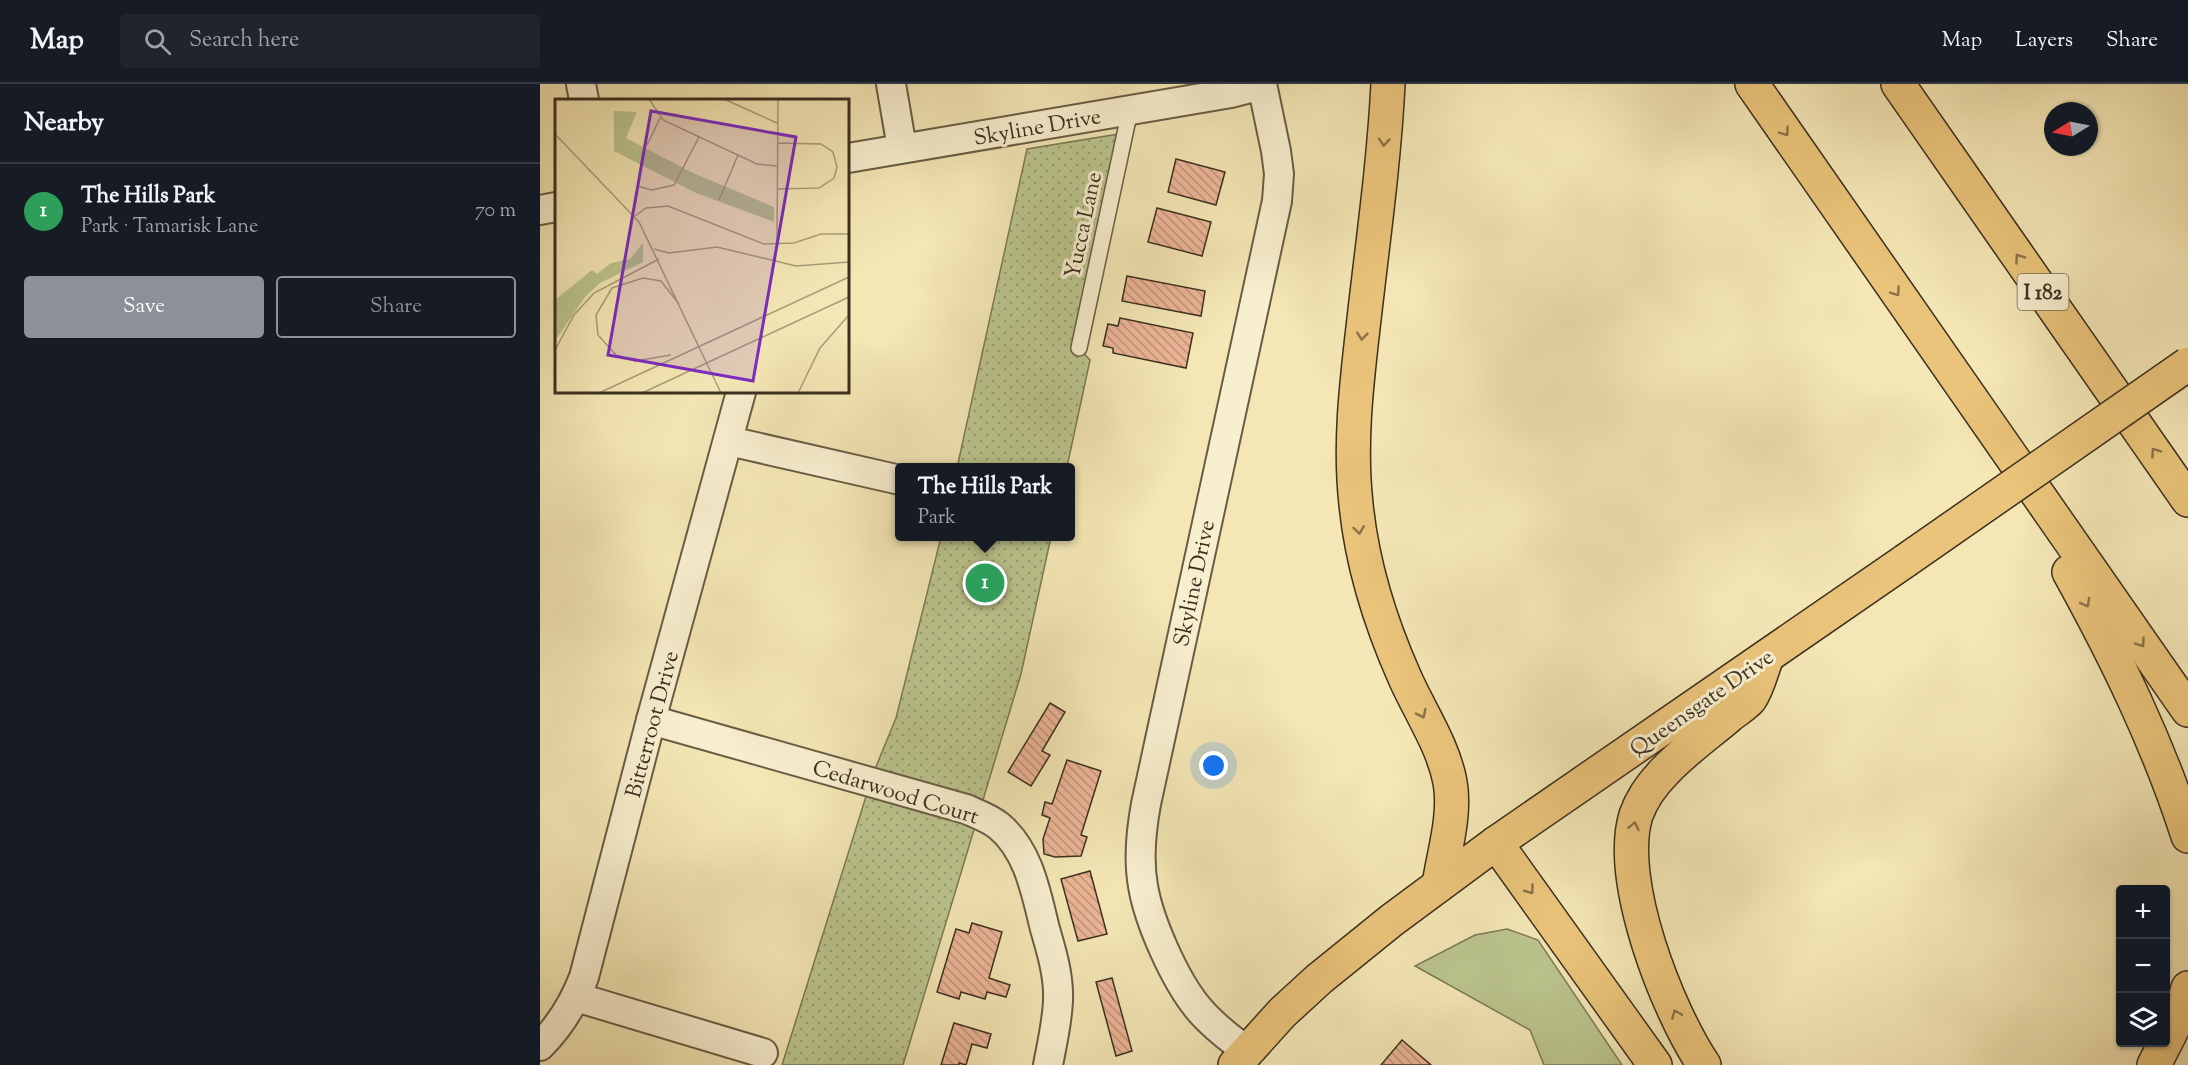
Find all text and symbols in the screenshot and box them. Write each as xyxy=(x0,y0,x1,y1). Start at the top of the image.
search box xyxy=(120,14,540,68)
text: Map xyxy=(30,21,84,61)
icon: search xyxy=(141,25,174,58)
text: Search here xyxy=(189,25,299,57)
text: Map xyxy=(1942,26,1982,56)
text: Layers xyxy=(2015,26,2073,56)
text: Share xyxy=(2106,26,2158,56)
inset map xyxy=(555,99,849,393)
street label: Skyline Drive xyxy=(971,102,1104,156)
north arrow xyxy=(2044,102,2098,156)
text: Nearby xyxy=(24,105,104,142)
one-way arrow xyxy=(1778,125,1789,136)
one-way arrow xyxy=(1378,138,1391,147)
street label: Yucca Lane xyxy=(1058,169,1112,282)
text: The Hills Park xyxy=(81,181,215,213)
text: 1 xyxy=(40,197,47,226)
text: 70 m xyxy=(475,197,516,226)
text: Park · Tamarisk Lane xyxy=(81,213,258,242)
one-way arrow xyxy=(2015,253,2026,264)
road number: I 182 xyxy=(2018,274,2068,310)
button: Save xyxy=(24,276,264,338)
button: Share xyxy=(276,276,516,338)
one-way arrow xyxy=(1889,285,1900,296)
one-way arrow xyxy=(1356,332,1369,341)
one-way arrow xyxy=(2151,448,2162,459)
popup xyxy=(895,463,1075,541)
text: The Hills Park xyxy=(918,472,1052,504)
text: Park xyxy=(918,504,956,533)
street label: Skyline Drive xyxy=(1167,517,1225,650)
one-way arrow xyxy=(1353,526,1365,535)
pin: 1 xyxy=(966,560,1004,606)
one-way arrow xyxy=(2079,597,2090,607)
one-way arrow xyxy=(2134,636,2145,647)
street label: Queensgate Drive xyxy=(1624,643,1781,766)
street label: Bitterroot Drive xyxy=(619,648,689,802)
one-way arrow xyxy=(1415,707,1427,718)
your location xyxy=(1199,751,1228,780)
street label: Cedarwood Court xyxy=(808,753,983,835)
one-way arrow xyxy=(1627,821,1640,831)
one-way arrow xyxy=(1523,884,1534,895)
map controls xyxy=(2116,885,2170,1047)
button: + xyxy=(2116,885,2170,939)
button: − xyxy=(2116,939,2170,993)
button: layers xyxy=(2116,993,2170,1047)
one-way arrow xyxy=(1671,1009,1683,1020)

